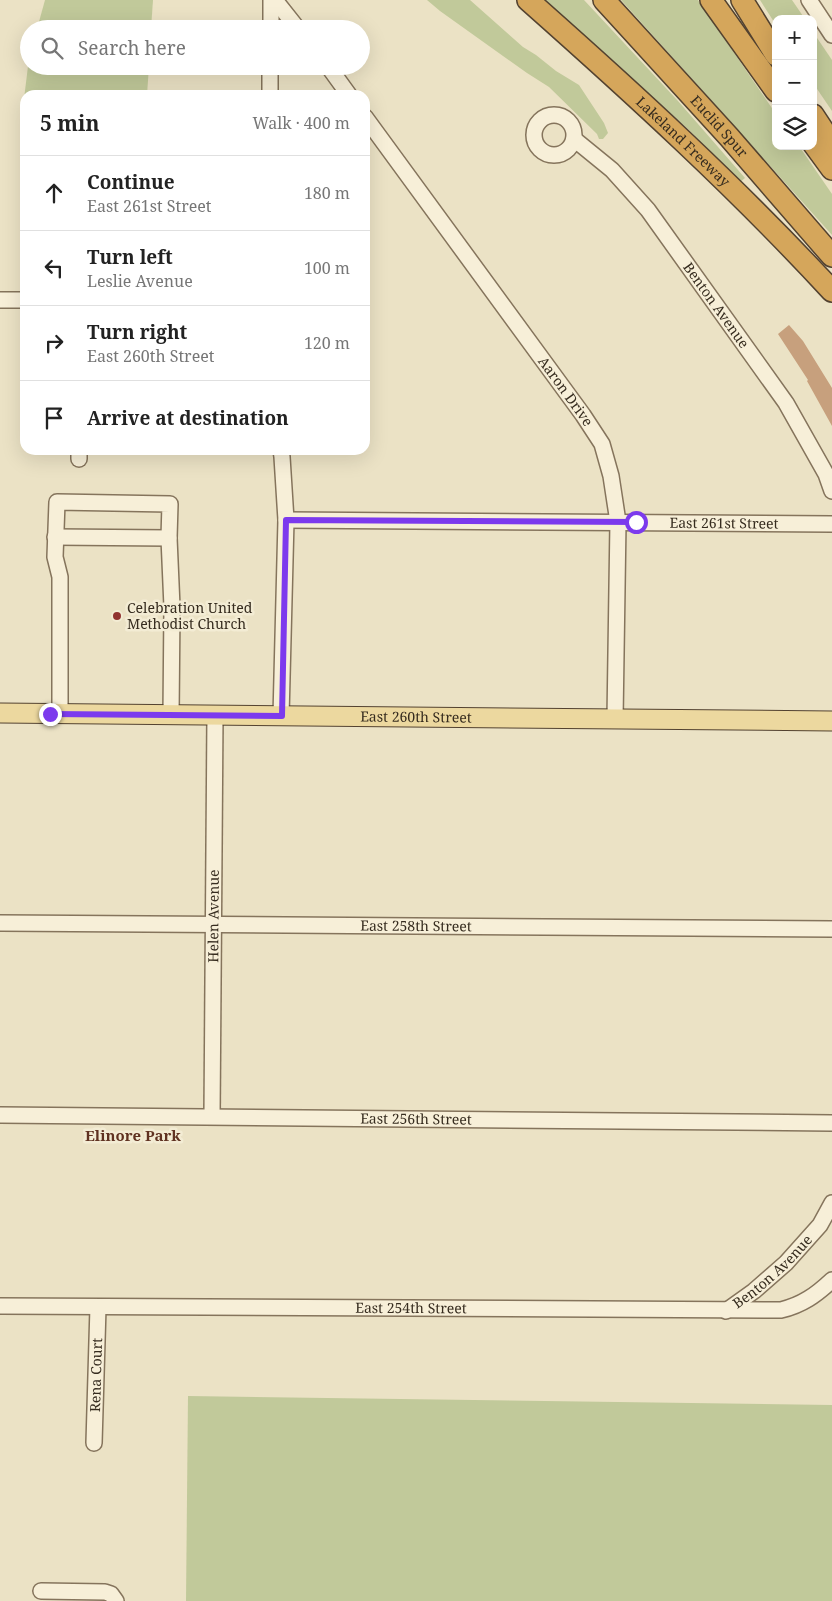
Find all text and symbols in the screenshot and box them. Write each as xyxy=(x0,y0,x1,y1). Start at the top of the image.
map controls xyxy=(772,15,817,150)
button: + xyxy=(772,15,817,60)
search box xyxy=(20,20,370,75)
icon: search xyxy=(38,34,66,62)
text: Search here xyxy=(78,35,186,61)
button: − xyxy=(772,60,817,105)
street label: Euclid Spur xyxy=(687,91,753,161)
street label: Lakeland Freeway xyxy=(632,92,735,190)
button: layers xyxy=(772,105,817,150)
text: 5 min xyxy=(40,109,99,137)
text: Walk · 400 m xyxy=(253,112,350,134)
text: Continue xyxy=(87,169,175,195)
icon: ahead xyxy=(40,179,68,207)
text: 180 m xyxy=(304,182,350,204)
text: East 261st Street xyxy=(87,195,211,217)
text: Turn left xyxy=(87,244,173,270)
icon: left xyxy=(40,254,68,282)
text: 100 m xyxy=(304,257,350,279)
street label: Benton Avenue xyxy=(679,258,754,352)
text: Leslie Avenue xyxy=(87,270,193,292)
text: Turn right xyxy=(87,319,187,345)
icon: right xyxy=(40,329,68,357)
text: 120 m xyxy=(304,332,350,354)
text: East 260th Street xyxy=(87,345,214,367)
street label: Aaron Drive xyxy=(534,352,598,430)
icon: arrive xyxy=(40,404,68,432)
text: Arrive at destination xyxy=(87,405,289,431)
route start xyxy=(625,511,648,534)
street label: East 261st Street xyxy=(669,513,779,533)
place label: Celebration United Methodist Church xyxy=(127,598,253,633)
marker: Celebration United Methodist Church xyxy=(111,610,123,622)
route end xyxy=(39,703,62,726)
street label: East 260th Street xyxy=(360,706,472,727)
street label: Helen Avenue xyxy=(203,869,223,963)
street label: East 258th Street xyxy=(360,916,472,935)
street label: East 256th Street xyxy=(360,1108,472,1129)
district label: Elinore Park xyxy=(85,1125,181,1145)
street label: Benton Avenue xyxy=(729,1230,816,1312)
street label: East 254th Street xyxy=(355,1298,467,1317)
street label: Rena Court xyxy=(85,1338,106,1412)

